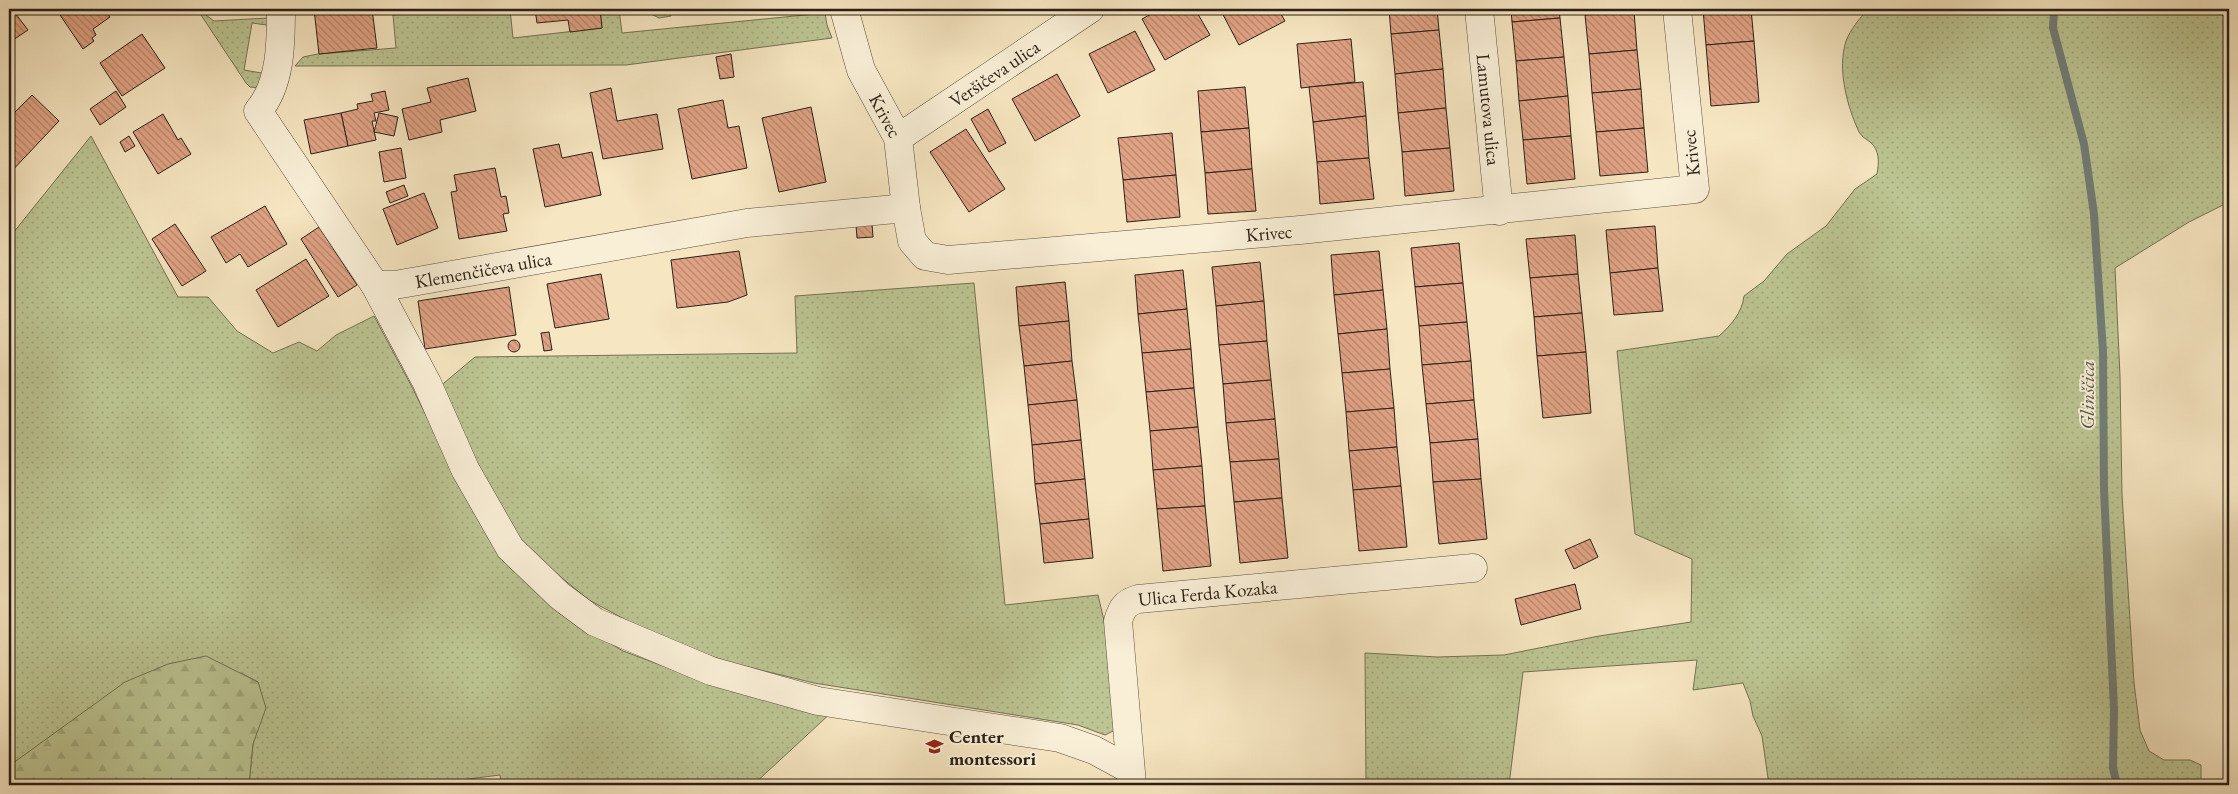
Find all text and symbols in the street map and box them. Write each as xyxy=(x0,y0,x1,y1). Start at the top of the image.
street label: Veršičeva ulica xyxy=(944,34,1045,113)
street label: Lamutova ulica xyxy=(1471,52,1507,167)
street label: Krivec xyxy=(864,89,908,142)
street label: Krivec xyxy=(1676,128,1706,178)
street label: Krivec xyxy=(1245,218,1294,247)
street label: Klemenčičeva ulica xyxy=(413,245,554,294)
water label: Glinščica xyxy=(2074,361,2100,429)
street label: Ulica Ferda Kozaka xyxy=(1137,574,1279,611)
place label: Center montessori xyxy=(949,724,1036,771)
school or university icon: Center montessori xyxy=(925,737,945,757)

